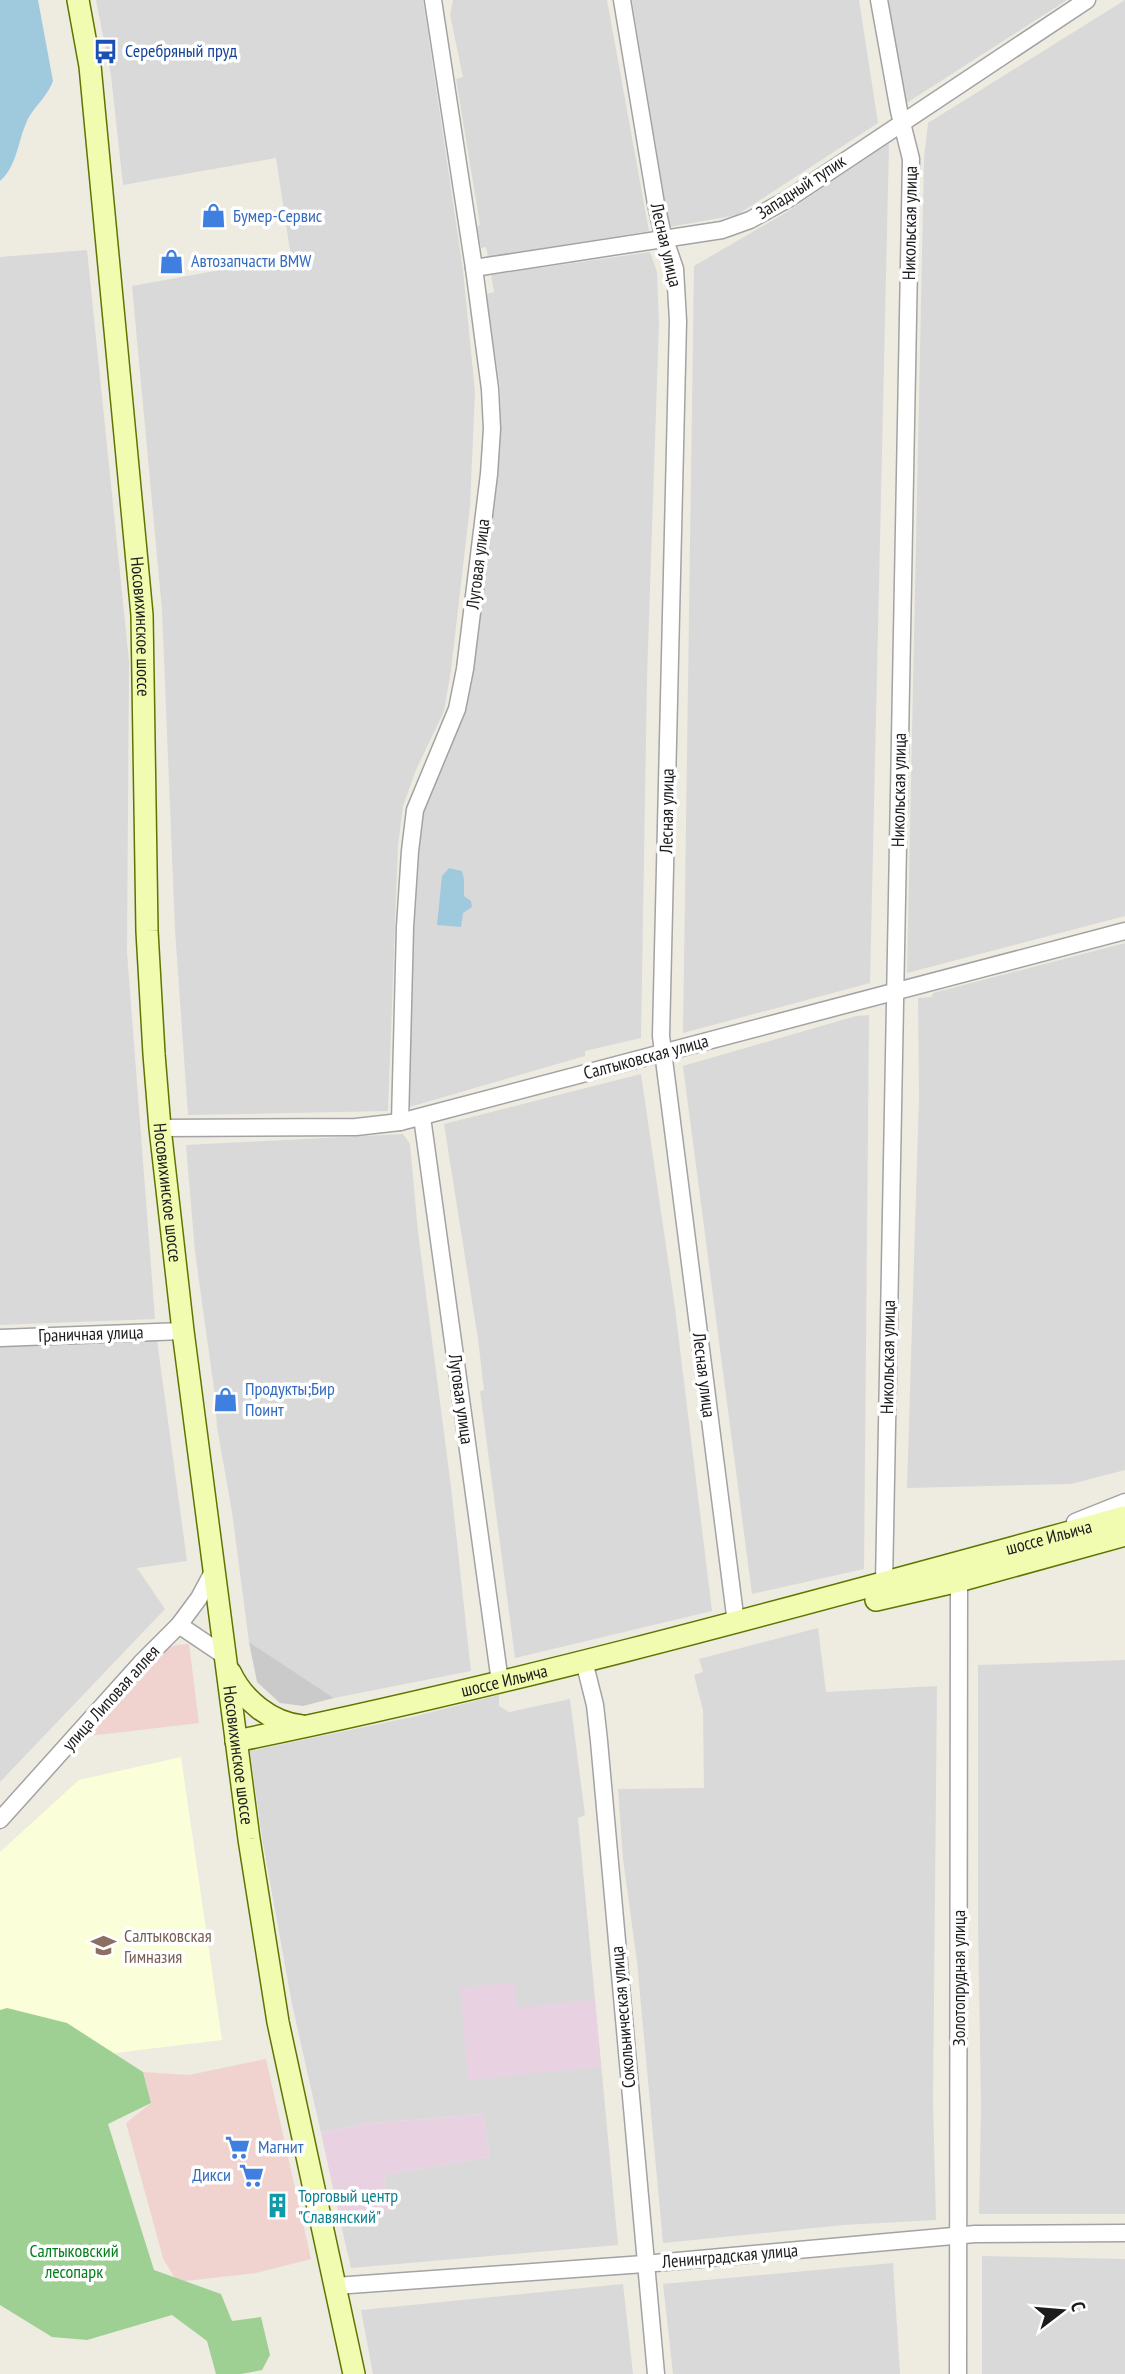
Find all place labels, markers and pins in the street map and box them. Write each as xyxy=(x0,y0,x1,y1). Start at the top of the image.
bus stop icon: Серебряный пруд xyxy=(91,37,119,65)
place label: Серебряный пруд xyxy=(125,39,237,62)
shop icon: Бумер-Сервис xyxy=(199,202,227,230)
place label: Бумер-Сервис xyxy=(233,204,323,227)
shop icon: Автозапчасти BMW xyxy=(157,247,185,275)
place label: Автозапчасти BMW xyxy=(191,249,311,272)
place label: Продукты;Бир Поинт xyxy=(245,1377,335,1421)
shop icon: Продукты;Бир Поинт xyxy=(211,1385,239,1413)
place label: Салтыковская Гимназия xyxy=(124,1924,212,1968)
school or university icon: Салтыковская Гимназия xyxy=(90,1932,118,1960)
supermarket icon: Магнит xyxy=(224,2133,252,2161)
place label: Магнит xyxy=(258,2135,304,2158)
supermarket icon: Дикси xyxy=(237,2161,265,2189)
place label: Дикси xyxy=(192,2163,231,2186)
place label: Торговый центр "Славянский" xyxy=(298,2184,398,2228)
building icon: Торговый центр "Славянский" xyxy=(264,2192,292,2220)

